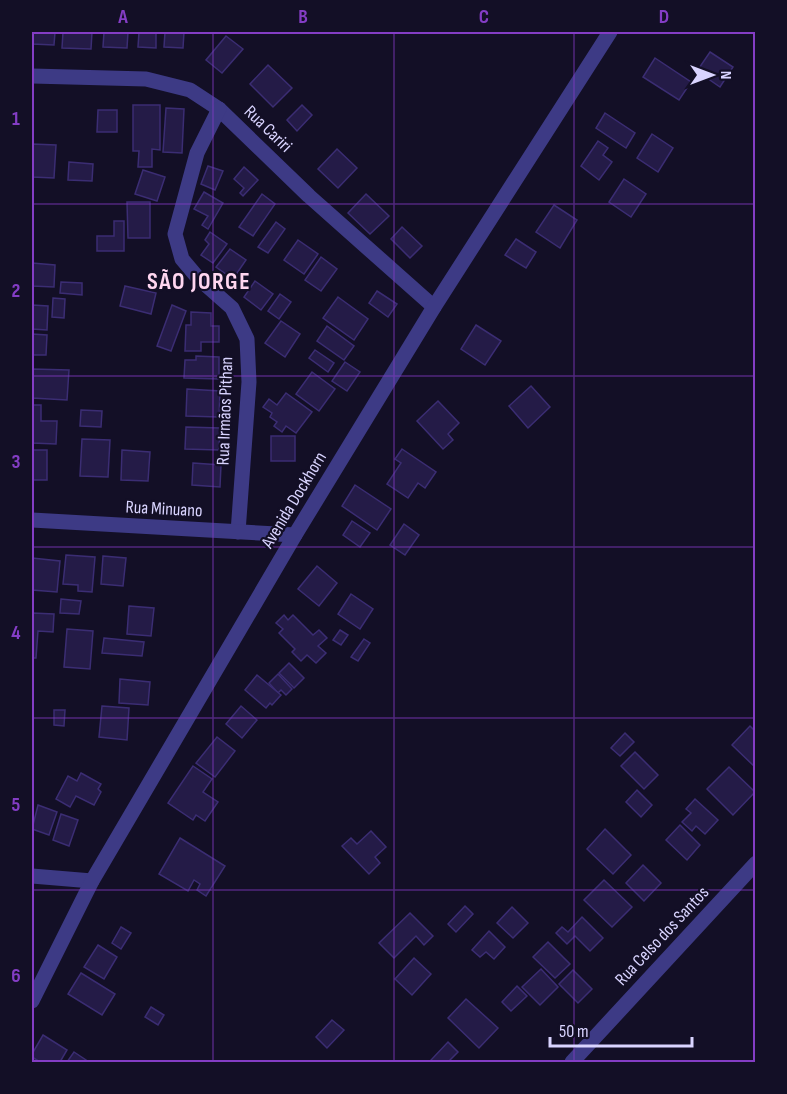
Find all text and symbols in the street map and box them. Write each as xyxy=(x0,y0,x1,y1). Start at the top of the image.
text: A xyxy=(117,5,128,29)
text: B xyxy=(298,5,308,29)
text: C xyxy=(479,5,489,29)
text: D xyxy=(659,5,669,29)
north arrow xyxy=(682,45,742,105)
text: N xyxy=(716,71,735,79)
street label: Rua Cariri xyxy=(240,101,296,157)
text: 1 xyxy=(12,107,20,131)
district label: SÃO JORGE xyxy=(147,267,251,296)
text: 2 xyxy=(12,279,20,303)
street label: Rua Irmãos Pithan xyxy=(213,356,237,466)
street label: Avenida Dockhorn xyxy=(257,448,331,553)
text: 3 xyxy=(12,450,21,474)
street label: Rua Minuano xyxy=(125,496,203,522)
text: 4 xyxy=(11,621,21,645)
text: 5 xyxy=(12,793,21,817)
street label: Rua Celso dos Santos xyxy=(611,882,713,990)
text: 6 xyxy=(11,964,21,988)
scale bar xyxy=(550,1010,692,1048)
text: 50 m xyxy=(559,1021,589,1042)

